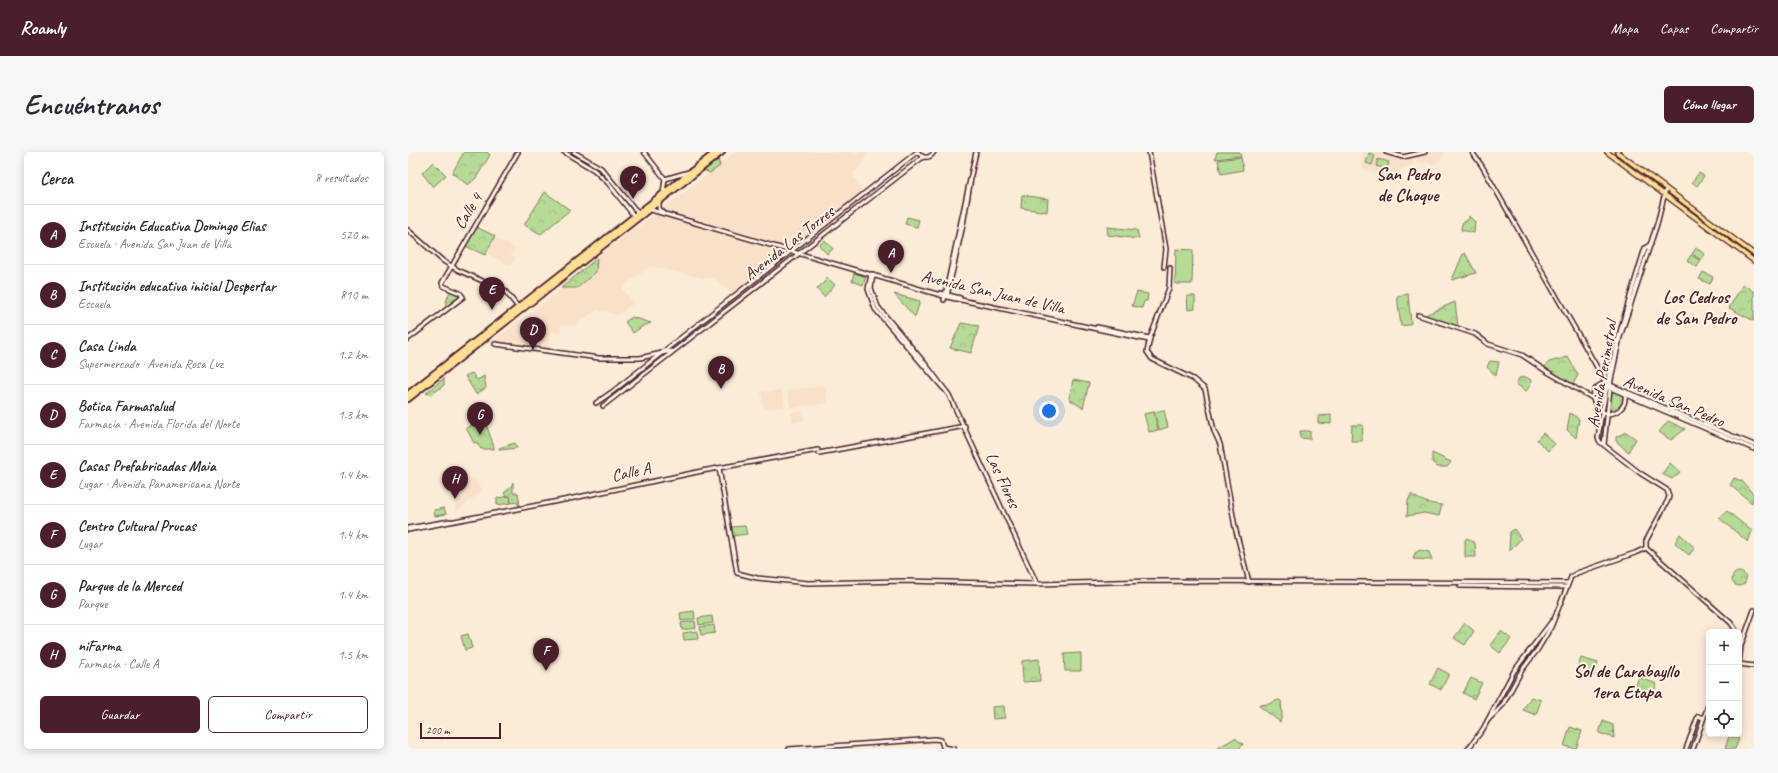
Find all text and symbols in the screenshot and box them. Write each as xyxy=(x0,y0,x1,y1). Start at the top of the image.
text: Roamly xyxy=(20,16,66,40)
text: Mapa xyxy=(1611,20,1638,37)
text: Capas xyxy=(1660,20,1688,37)
text: Compartir xyxy=(1710,20,1758,37)
button: Cómo llegar xyxy=(1664,86,1754,123)
text: Encuéntranos xyxy=(24,87,159,122)
district label: San Pedro de Choque xyxy=(1376,163,1441,206)
pin: C xyxy=(620,166,646,199)
text: Cerca xyxy=(40,168,73,189)
text: 8 resultados xyxy=(315,170,368,186)
street label: Calle 4 xyxy=(449,187,488,233)
street label: Avenida Las Torres xyxy=(740,200,840,285)
text: Institución Educativa Domingo Elias xyxy=(78,217,266,236)
text: A xyxy=(50,227,56,243)
text: 520 m xyxy=(340,227,368,243)
text: Escuela · Avenida San Juan de Villa xyxy=(78,236,231,252)
pin: A xyxy=(878,240,904,273)
street label: Avenida San Juan de Villa xyxy=(919,265,1069,319)
text: Institución educativa inicial Despertar xyxy=(78,277,276,296)
pin: E xyxy=(479,277,505,310)
district label: Los Cedros de San Pedro xyxy=(1656,286,1738,329)
text: B xyxy=(50,287,56,303)
text: 810 m xyxy=(340,287,368,303)
text: Escuela xyxy=(78,296,110,312)
street label: Avenida Perimetral xyxy=(1582,316,1622,429)
pin: D xyxy=(520,317,546,350)
text: Casa Linda xyxy=(78,337,136,356)
text: C xyxy=(50,347,56,363)
text: 1.2 km xyxy=(338,347,368,363)
text: Supermercado · Avenida Rosa Luz xyxy=(78,356,223,372)
pin: B xyxy=(708,356,734,389)
street label: Avenida San Pedro xyxy=(1620,370,1728,432)
text: Botica Farmasalud xyxy=(78,397,174,416)
your location xyxy=(1039,401,1059,421)
pin: G xyxy=(467,402,493,435)
text: D xyxy=(49,407,57,423)
text: 1.3 km xyxy=(338,407,368,423)
text: Farmacia · Avenida Florida del Norte xyxy=(78,416,240,432)
street label: Las Flores xyxy=(981,449,1026,513)
text: Casas Prefabricadas Maia xyxy=(78,457,216,476)
street label: Calle A xyxy=(610,457,654,486)
pin: H xyxy=(442,466,468,499)
text: E xyxy=(50,467,56,483)
text: 1.4 km xyxy=(338,467,368,483)
text: Lugar · Avenida Panamericana Norte xyxy=(78,476,239,492)
text: Centro Cultural Prucas xyxy=(78,517,196,536)
text: F xyxy=(50,527,56,543)
text: 1.4 km xyxy=(338,527,368,543)
text: Lugar xyxy=(78,536,102,552)
text: Parque de la Merced xyxy=(78,577,182,596)
text: G xyxy=(50,587,56,603)
text: 1.4 km xyxy=(338,587,368,603)
text: Parque xyxy=(78,596,108,612)
map controls xyxy=(1706,629,1742,737)
button: + xyxy=(1706,629,1742,665)
text: niFarma xyxy=(78,637,121,656)
pin: F xyxy=(533,638,559,671)
text: H xyxy=(49,647,57,663)
text: 1.5 km xyxy=(338,647,368,663)
text: Farmacia · Calle A xyxy=(78,656,159,672)
district label: Sol de Carabayllo 1era Etapa xyxy=(1573,660,1680,703)
button: − xyxy=(1706,665,1742,701)
button: Guardar xyxy=(40,696,200,733)
button: Compartir xyxy=(208,696,368,733)
button: locate xyxy=(1706,701,1742,737)
scale bar xyxy=(420,721,501,740)
text: 200 m xyxy=(426,723,450,737)

